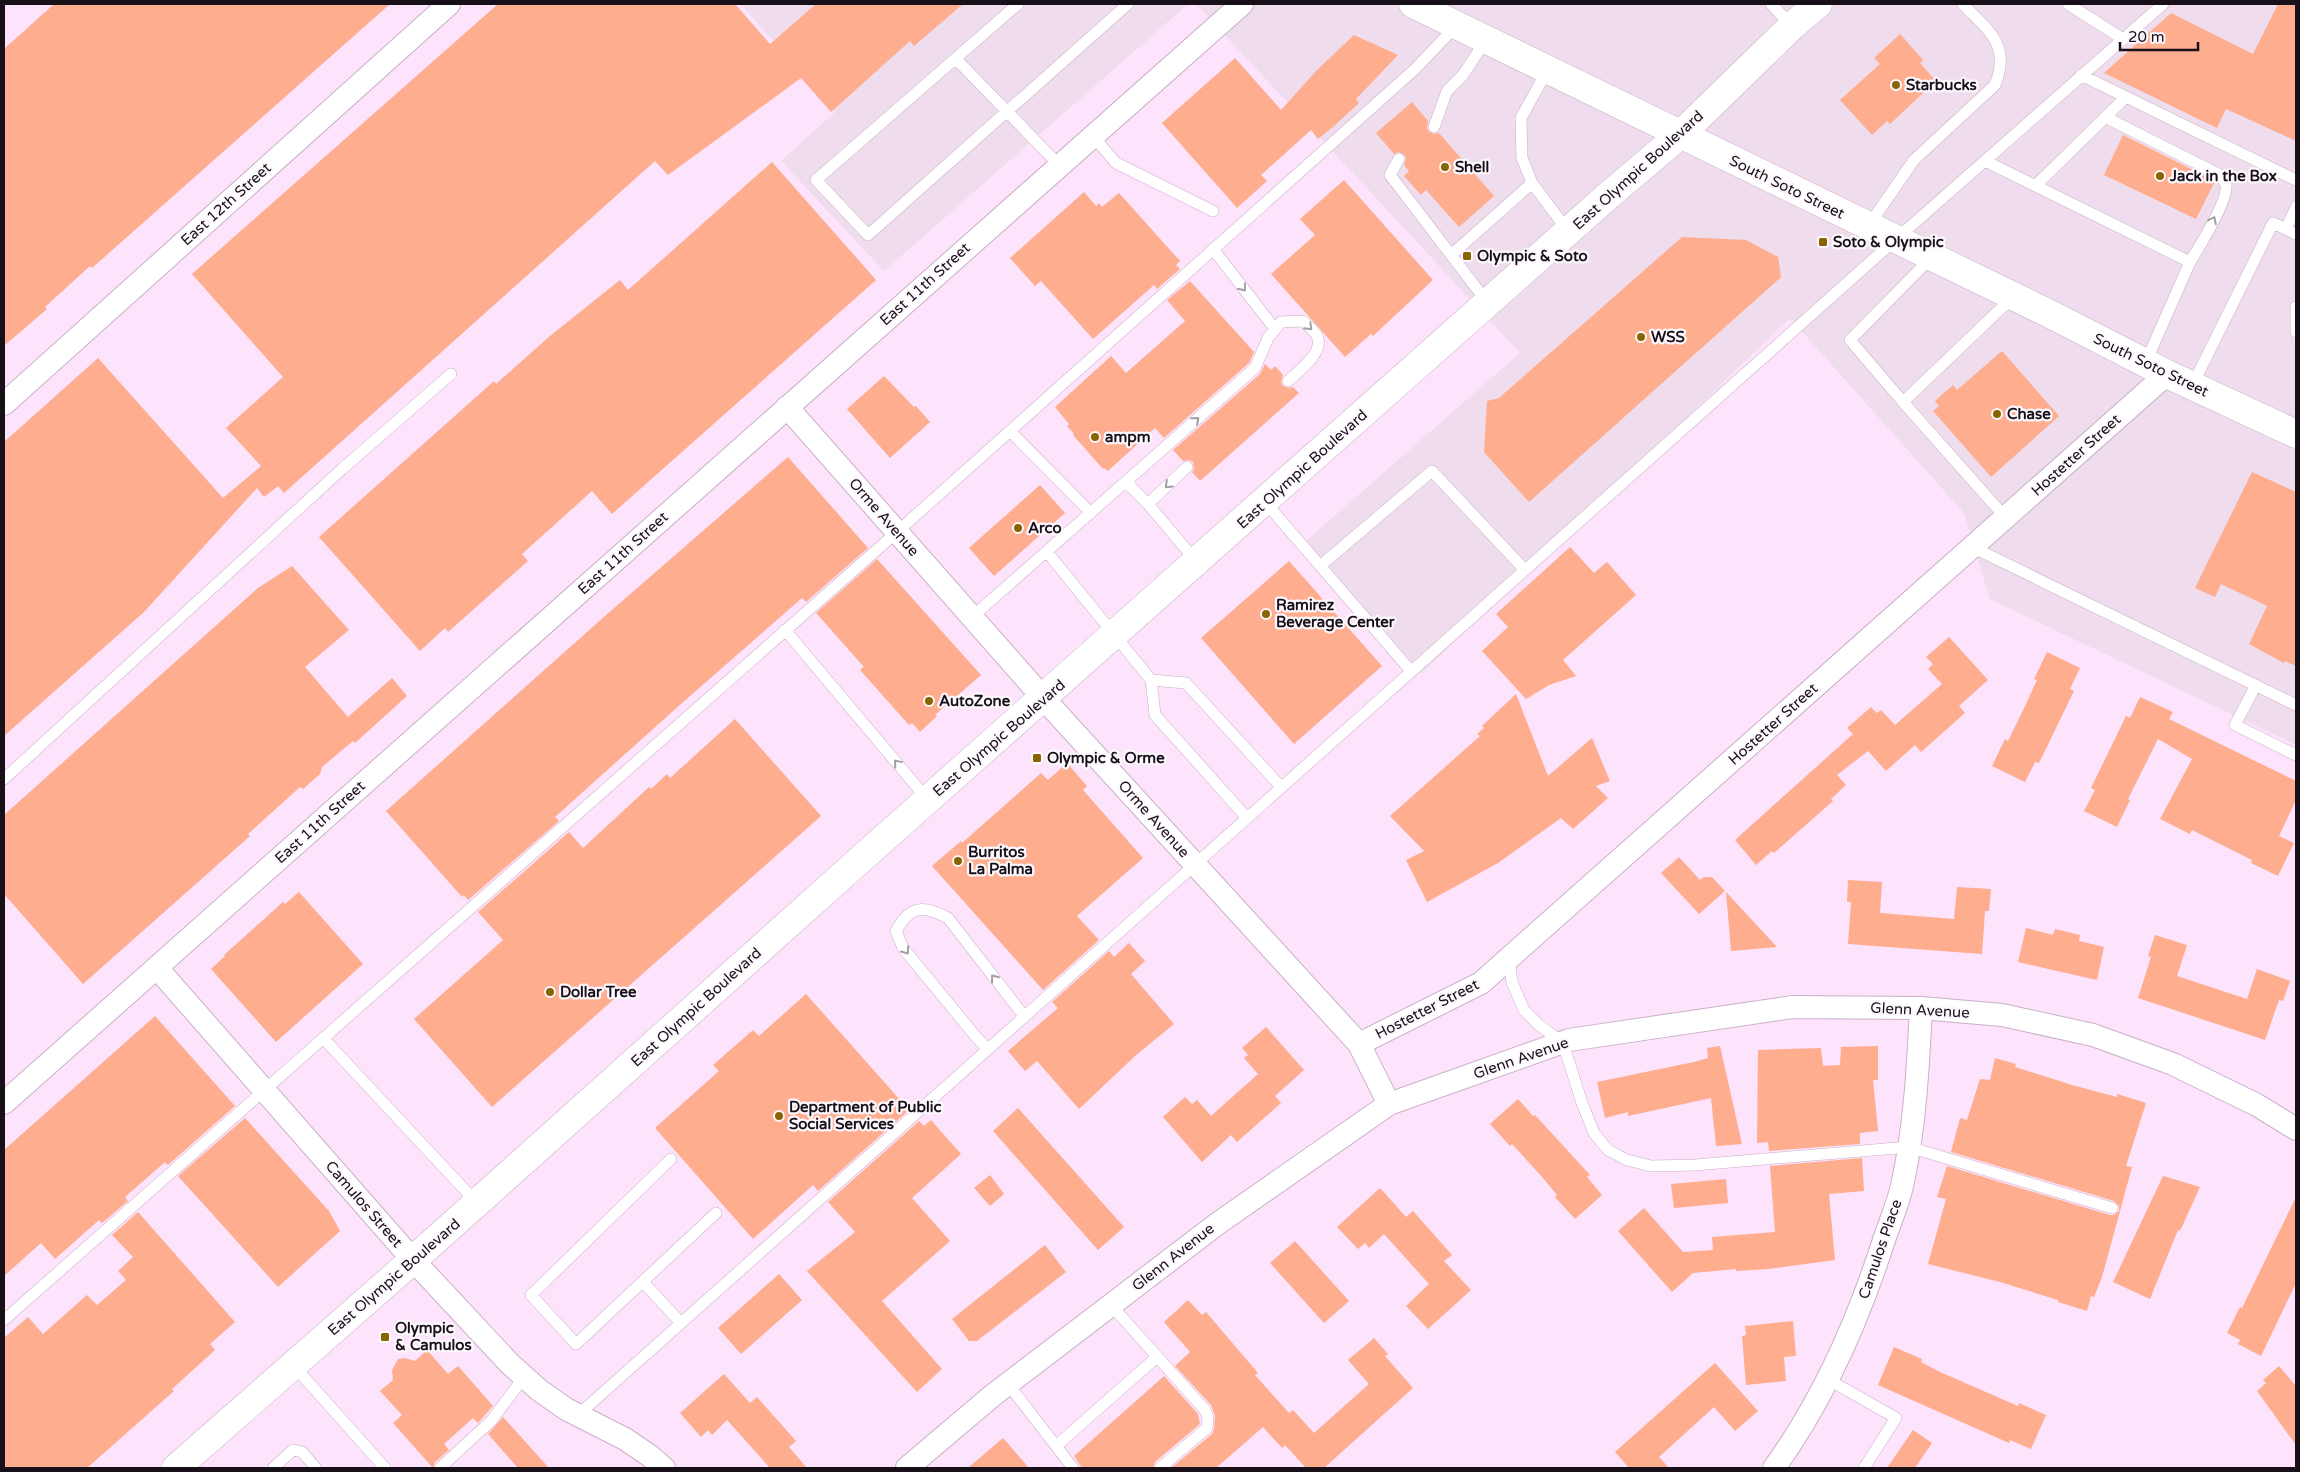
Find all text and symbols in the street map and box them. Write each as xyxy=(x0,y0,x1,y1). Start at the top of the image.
scale bar xyxy=(2120,20,2198,52)
text: 20 m xyxy=(2128,28,2165,46)
place label: Starbucks xyxy=(1906,76,1977,94)
marker: Starbucks xyxy=(1890,79,1902,91)
street label: East Olympic Boulevard xyxy=(1569,107,1707,233)
street label: South Soto Street xyxy=(1726,151,1848,223)
place label: Shell xyxy=(1455,158,1489,176)
street label: East 12th Street xyxy=(177,159,275,249)
marker: Shell xyxy=(1439,161,1451,173)
place label: Jack in the Box xyxy=(2169,167,2277,185)
marker: Jack in the Box xyxy=(2154,170,2166,182)
one-way arrow xyxy=(2207,216,2217,225)
place label: Soto & Olympic xyxy=(1833,233,1944,252)
marker: Soto & Olympic xyxy=(1817,236,1829,248)
street label: East 11th Street xyxy=(876,239,974,329)
place label: Olympic & Soto xyxy=(1477,247,1588,266)
marker: Olympic & Soto xyxy=(1461,250,1473,262)
one-way arrow xyxy=(1238,282,1246,291)
one-way arrow xyxy=(1303,321,1312,330)
place label: WSS xyxy=(1651,328,1685,346)
street label: South Soto Street xyxy=(2090,329,2212,401)
marker: WSS xyxy=(1635,331,1647,343)
place label: Chase xyxy=(2007,405,2051,423)
street label: East Olympic Boulevard xyxy=(1233,406,1371,532)
marker: Chase xyxy=(1991,408,2003,420)
street label: Hostetter Street xyxy=(2028,410,2125,500)
one-way arrow xyxy=(1191,417,1200,426)
place label: ampm xyxy=(1105,428,1150,447)
marker: ampm xyxy=(1089,431,1101,443)
street label: Orme Avenue xyxy=(845,474,923,560)
one-way arrow xyxy=(1164,479,1173,488)
street label: East 11th Street xyxy=(574,508,672,598)
place label: Arco xyxy=(1028,519,1062,537)
marker: Arco xyxy=(1012,522,1024,534)
place label: Ramirez Beverage Center xyxy=(1276,596,1395,632)
marker: Ramirez Beverage Center xyxy=(1260,608,1272,620)
street label: East Olympic Boulevard xyxy=(929,676,1069,800)
street label: Hostetter Street xyxy=(1725,679,1822,769)
place label: AutoZone xyxy=(939,692,1011,710)
marker: AutoZone xyxy=(923,695,935,707)
place label: Olympic & Orme xyxy=(1047,749,1165,768)
marker: Olympic & Orme xyxy=(1031,752,1043,764)
one-way arrow xyxy=(894,760,902,769)
street label: East 11th Street xyxy=(271,777,369,867)
street label: Orme Avenue xyxy=(1115,777,1193,861)
place label: Burritos La Palma xyxy=(968,843,1033,878)
marker: Burritos La Palma xyxy=(952,855,964,867)
street label: East Olympic Boulevard xyxy=(627,944,765,1070)
one-way arrow xyxy=(900,945,909,955)
one-way arrow xyxy=(992,975,1000,984)
street label: Hostetter Street xyxy=(1372,975,1482,1043)
place label: Dollar Tree xyxy=(560,983,637,1001)
marker: Dollar Tree xyxy=(544,986,556,998)
street label: Glenn Avenue xyxy=(1870,998,1970,1022)
street label: Glenn Avenue xyxy=(1471,1033,1571,1083)
place label: Department of Public Social Services xyxy=(789,1098,941,1133)
marker: Department of Public Social Services xyxy=(773,1110,785,1122)
street label: Camulos Street xyxy=(322,1157,407,1251)
street label: Camulos Place xyxy=(1855,1197,1905,1301)
street label: East Olympic Boulevard xyxy=(324,1215,464,1339)
street label: Glenn Avenue xyxy=(1128,1219,1218,1295)
place label: Olympic & Camulos xyxy=(395,1319,472,1354)
marker: Olympic & Camulos xyxy=(379,1331,391,1343)

